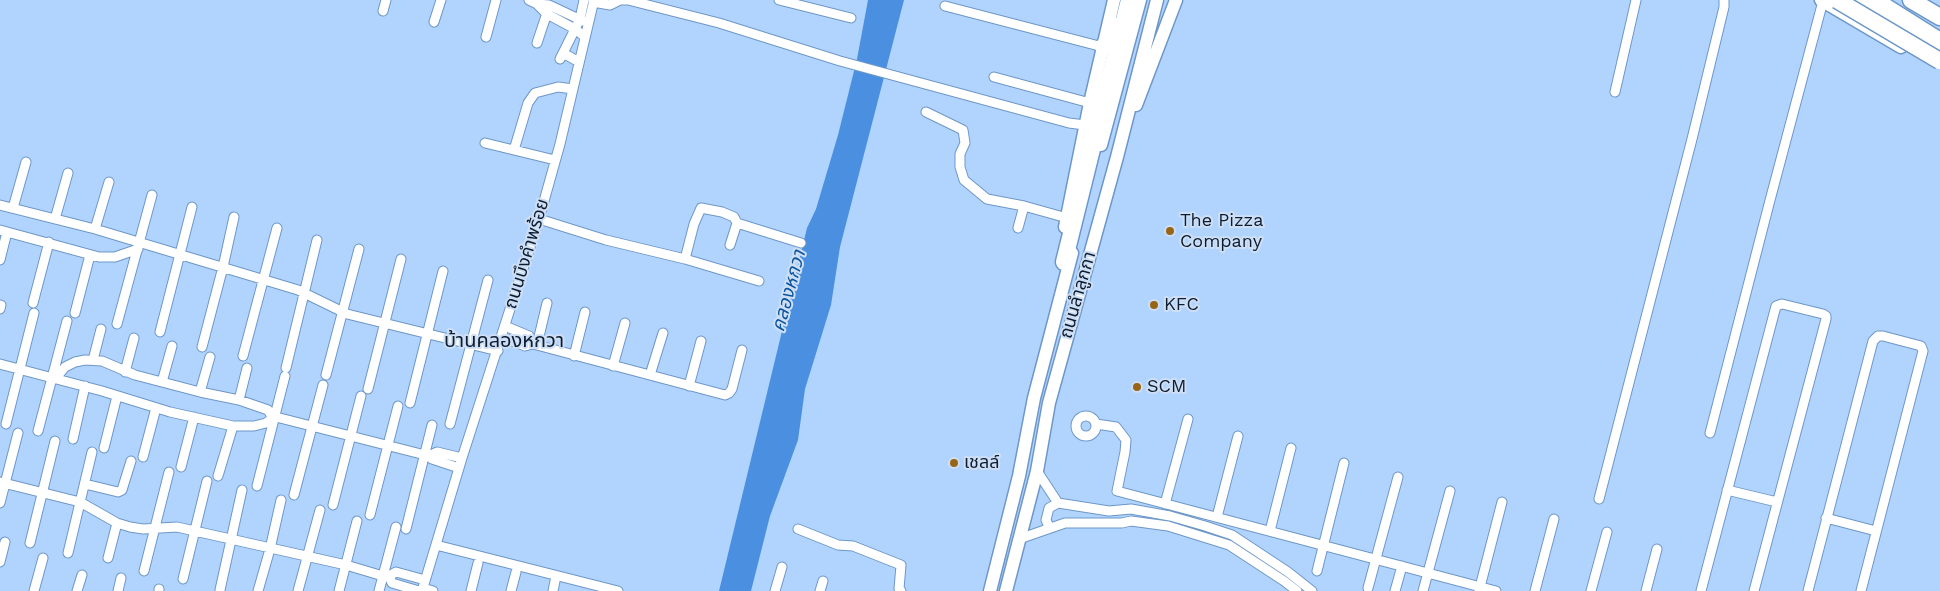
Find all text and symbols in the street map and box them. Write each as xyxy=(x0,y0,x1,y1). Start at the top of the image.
street label: ถนนบึงคำพร้อย xyxy=(500,196,554,312)
place label: The Pizza Company xyxy=(1180,210,1263,252)
marker: The Pizza Company xyxy=(1164,225,1176,237)
water label: คลองหกวา xyxy=(767,248,811,334)
street label: ถนนลำลูกกา xyxy=(1055,249,1101,341)
place label: KFC xyxy=(1164,294,1199,316)
marker: KFC xyxy=(1148,299,1160,311)
district label: บ้านคลองหกวา xyxy=(444,329,564,353)
place label: SCM xyxy=(1147,376,1186,398)
marker: SCM xyxy=(1131,381,1143,393)
place label: เชลล์ xyxy=(964,452,1000,474)
marker: เชลล์ xyxy=(948,457,960,469)

